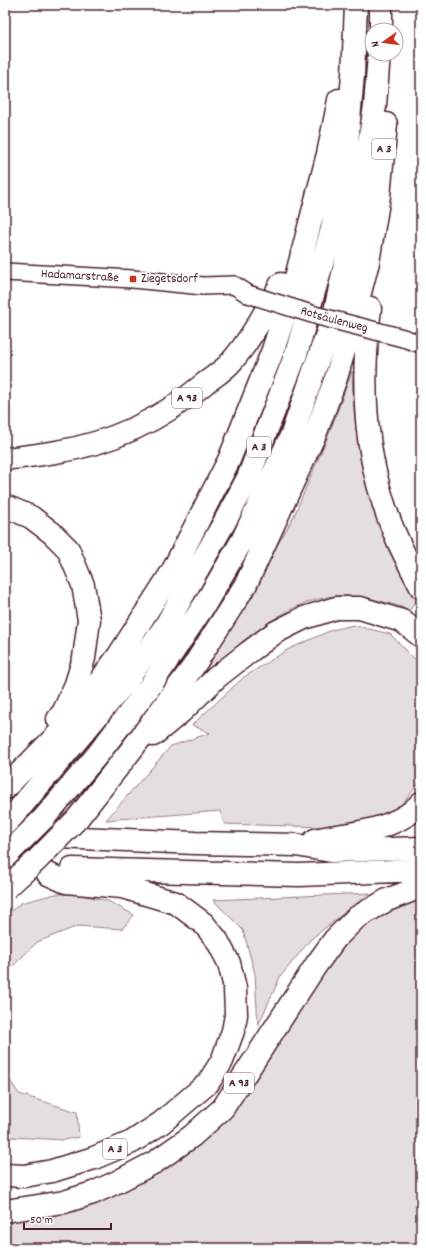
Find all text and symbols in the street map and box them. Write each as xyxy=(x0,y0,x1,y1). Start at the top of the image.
north arrow xyxy=(364,22,404,62)
text: N xyxy=(368,39,385,49)
road number: A 3 xyxy=(372,139,396,159)
street label: Hadamarstraße xyxy=(40,264,120,288)
place label: Ziegetsdorf xyxy=(141,270,198,289)
marker: Ziegetsdorf xyxy=(128,274,138,284)
street label: Rotsäulenweg xyxy=(298,302,370,338)
road number: A 93 xyxy=(172,388,202,408)
road number: A 3 xyxy=(247,437,271,457)
road number: A 93 xyxy=(224,1073,254,1093)
road number: A 3 xyxy=(103,1139,127,1159)
scale bar xyxy=(24,1205,111,1231)
text: 50 m xyxy=(30,1212,53,1229)

